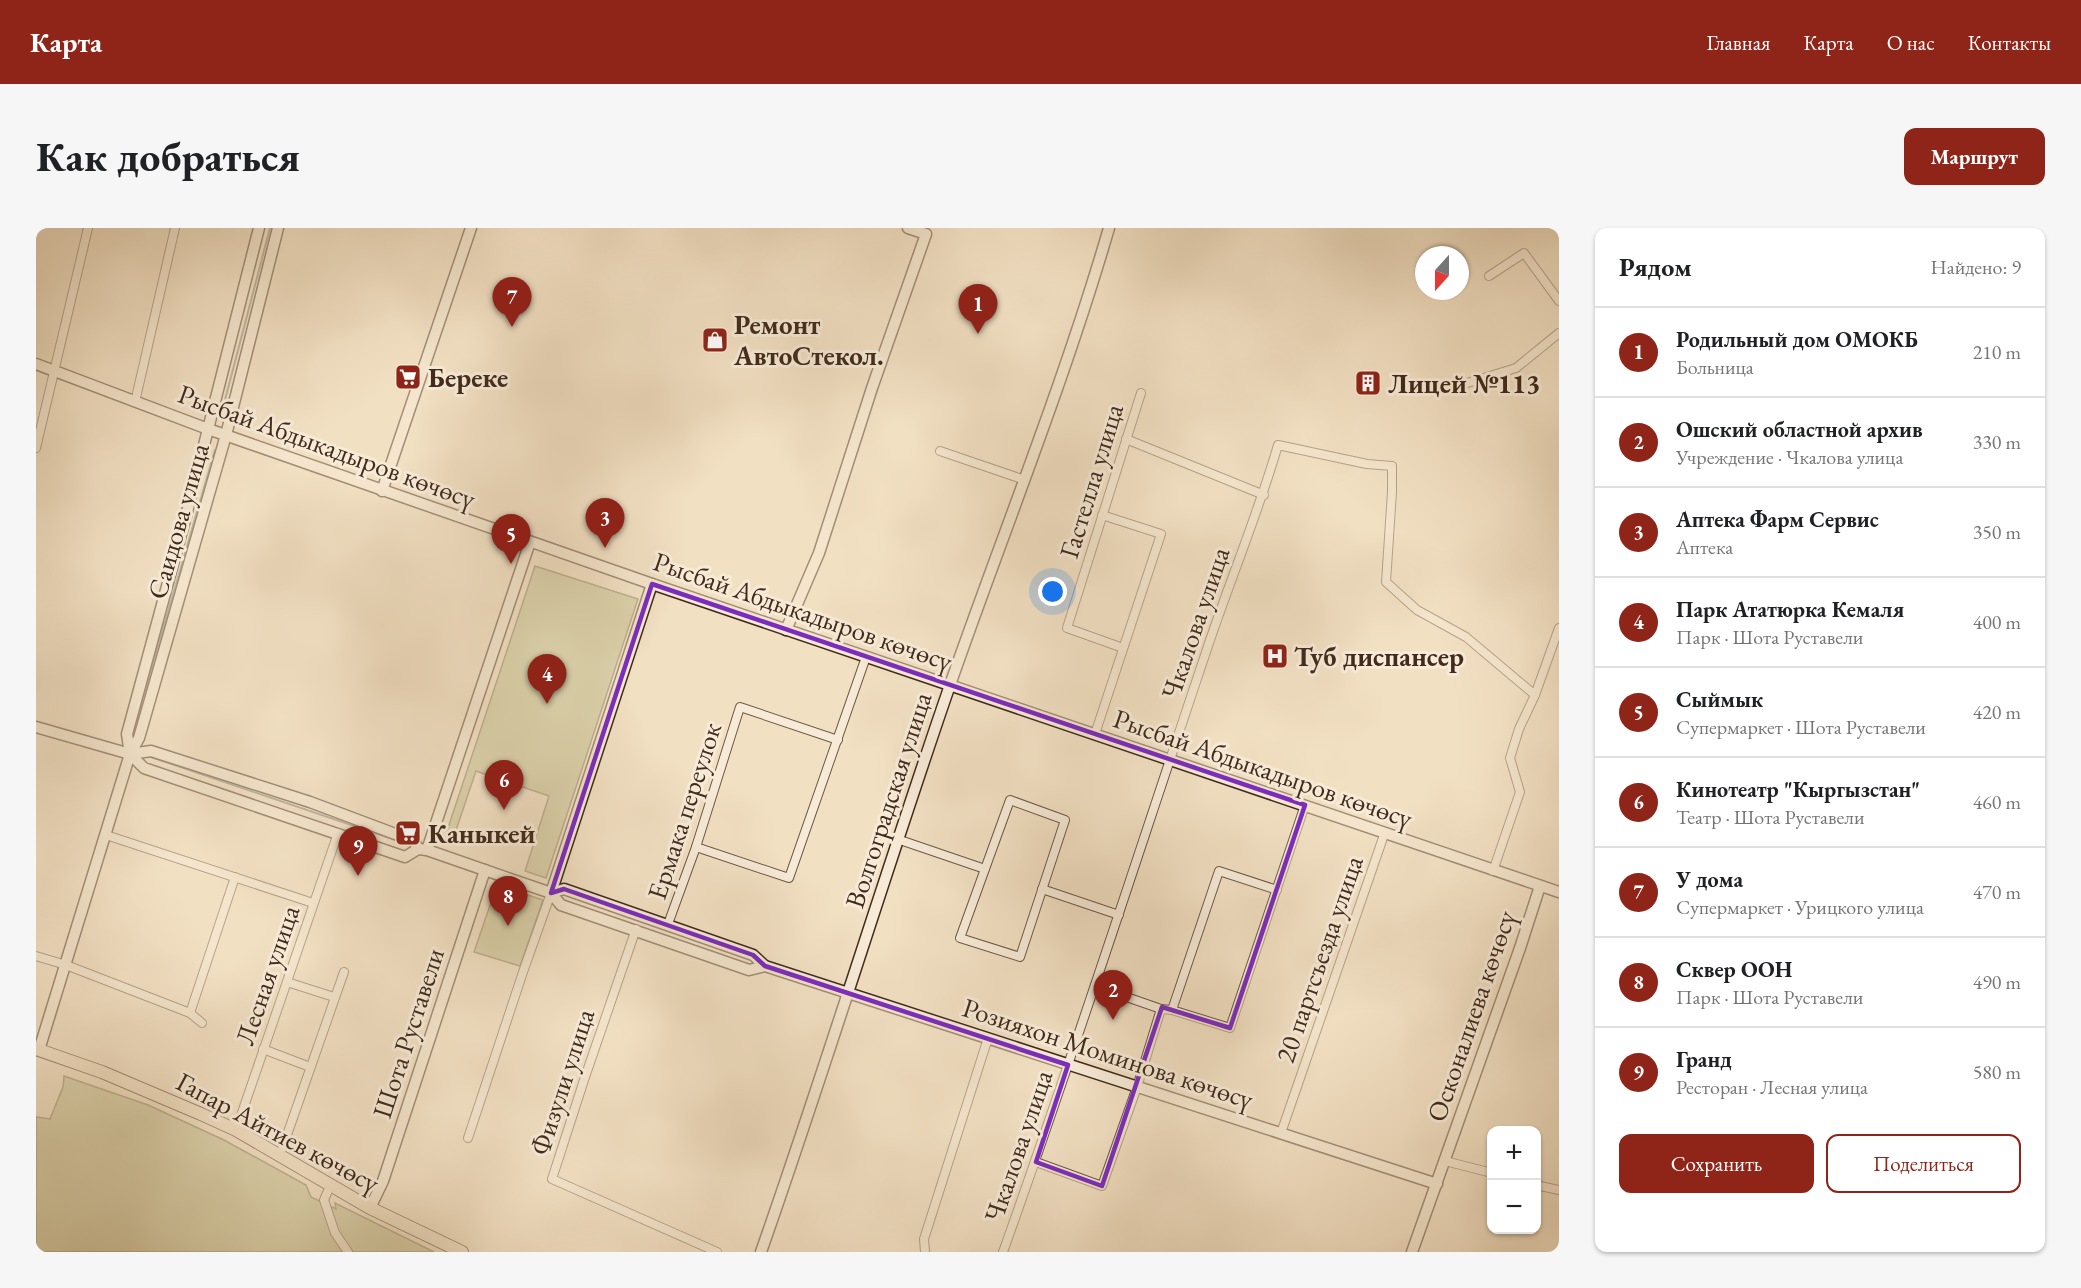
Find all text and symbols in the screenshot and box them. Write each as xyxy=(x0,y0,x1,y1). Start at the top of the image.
text: Карта xyxy=(30,24,102,60)
text: Главная xyxy=(1706,29,1770,56)
text: Карта xyxy=(1803,29,1854,56)
text: О нас xyxy=(1887,29,1935,56)
text: Контакты xyxy=(1968,29,2051,56)
button: Маршрут xyxy=(1904,128,2045,185)
text: Как добраться xyxy=(36,129,300,184)
north arrow xyxy=(1415,246,1469,300)
text: Рядом xyxy=(1619,250,1692,284)
text: Найдено: 9 xyxy=(1930,254,2021,280)
pin: 7 xyxy=(492,278,532,327)
pin: 1 xyxy=(958,285,998,334)
place label: Ремонт АвтоСтекол. xyxy=(733,307,884,373)
shop icon: Ремонт АвтоСтекол. xyxy=(700,325,730,355)
text: Родильный дом ОМОКБ xyxy=(1676,325,1918,354)
text: 1 xyxy=(1633,339,1644,365)
text: 210 m xyxy=(1973,339,2021,365)
text: Больница xyxy=(1676,354,1754,380)
place label: Береке xyxy=(428,360,508,395)
supermarket icon: Береке xyxy=(393,362,423,392)
place label: Лицей №113 xyxy=(1388,366,1540,401)
building icon: Лицей №113 xyxy=(1353,368,1383,398)
street label: Рысбай Абдыкадыров көчөсү xyxy=(174,376,481,516)
street label: Гастелла улица xyxy=(1051,399,1131,562)
text: Ошский областной архив xyxy=(1676,415,1923,444)
text: 2 xyxy=(1633,429,1644,455)
text: 330 m xyxy=(1973,429,2021,455)
street label: Саидова улица xyxy=(139,439,217,603)
text: Учреждение · Чкалова улица xyxy=(1676,444,1903,470)
pin: 3 xyxy=(586,498,624,548)
text: Аптека Фарм Сервис xyxy=(1676,505,1879,534)
pin: 5 xyxy=(492,514,530,564)
text: 3 xyxy=(1633,519,1644,545)
text: 350 m xyxy=(1973,519,2021,545)
text: Аптека xyxy=(1676,534,1733,560)
street label: Чкалова улица xyxy=(1153,542,1237,704)
street label: Рысбай Абдыкадыров көчөсү xyxy=(649,543,958,679)
your location xyxy=(1038,577,1067,606)
text: Парк Ататюрка Кемаля xyxy=(1676,595,1904,624)
text: 4 xyxy=(1633,609,1644,635)
text: 400 m xyxy=(1973,609,2021,635)
text: Парк · Шота Руставели xyxy=(1676,624,1863,650)
place label: Туб диспансер xyxy=(1294,639,1464,674)
hospital icon: Туб диспансер xyxy=(1260,641,1290,671)
pin: 4 xyxy=(528,654,566,704)
text: Сыймык xyxy=(1676,685,1763,714)
street label: Волгоградская улица xyxy=(837,687,939,912)
text: 5 xyxy=(1633,699,1644,725)
text: 420 m xyxy=(1973,699,2021,725)
street label: Рысбай Абдыкадыров көчөсү xyxy=(1109,700,1418,836)
text: Супермаркет · Шота Руставели xyxy=(1676,714,1926,740)
street label: Ермака переулок xyxy=(639,718,729,904)
pin: 6 xyxy=(484,760,524,810)
text: Кинотеатр "Кыргызстан" xyxy=(1676,775,1920,804)
text: 6 xyxy=(1633,789,1644,815)
text: 460 m xyxy=(1973,789,2021,815)
text: Театр · Шота Руставели xyxy=(1676,804,1865,830)
place label: Каныкей xyxy=(428,816,536,851)
supermarket icon: Каныкей xyxy=(393,818,423,848)
pin: 9 xyxy=(338,826,378,876)
street label: 20 партсъезда улица xyxy=(1267,851,1371,1067)
text: У дома xyxy=(1676,865,1743,894)
pin: 8 xyxy=(488,876,528,926)
text: 7 xyxy=(1633,879,1644,905)
text: 470 m xyxy=(1973,879,2021,905)
text: Супермаркет · Урицкого улица xyxy=(1676,894,1924,920)
street label: Лесная улица xyxy=(227,900,307,1049)
street label: Осконалиева көчөсү xyxy=(1419,905,1524,1126)
street label: Шота Руставели xyxy=(364,944,452,1122)
text: Сквер ООН xyxy=(1676,955,1792,984)
text: 8 xyxy=(1633,969,1644,995)
text: 490 m xyxy=(1973,969,2021,995)
pin: 2 xyxy=(1094,970,1132,1020)
text: Парк · Шота Руставели xyxy=(1676,984,1863,1010)
street label: Розияхон Моминова көчөсү xyxy=(958,989,1259,1117)
street label: Физули улица xyxy=(522,1004,602,1160)
text: Гранд xyxy=(1676,1045,1732,1074)
text: 9 xyxy=(1633,1059,1644,1085)
text: 580 m xyxy=(1973,1059,2021,1085)
street label: Гапар Айтиев көчөсү xyxy=(171,1064,386,1201)
street label: Чкалова улица xyxy=(976,1065,1060,1227)
text: Ресторан · Лесная улица xyxy=(1676,1074,1868,1100)
map controls xyxy=(1487,1126,1541,1234)
button: + xyxy=(1487,1126,1541,1180)
button: Сохранить xyxy=(1619,1134,1814,1193)
button: Поделиться xyxy=(1826,1134,2021,1193)
button: − xyxy=(1487,1180,1541,1234)

